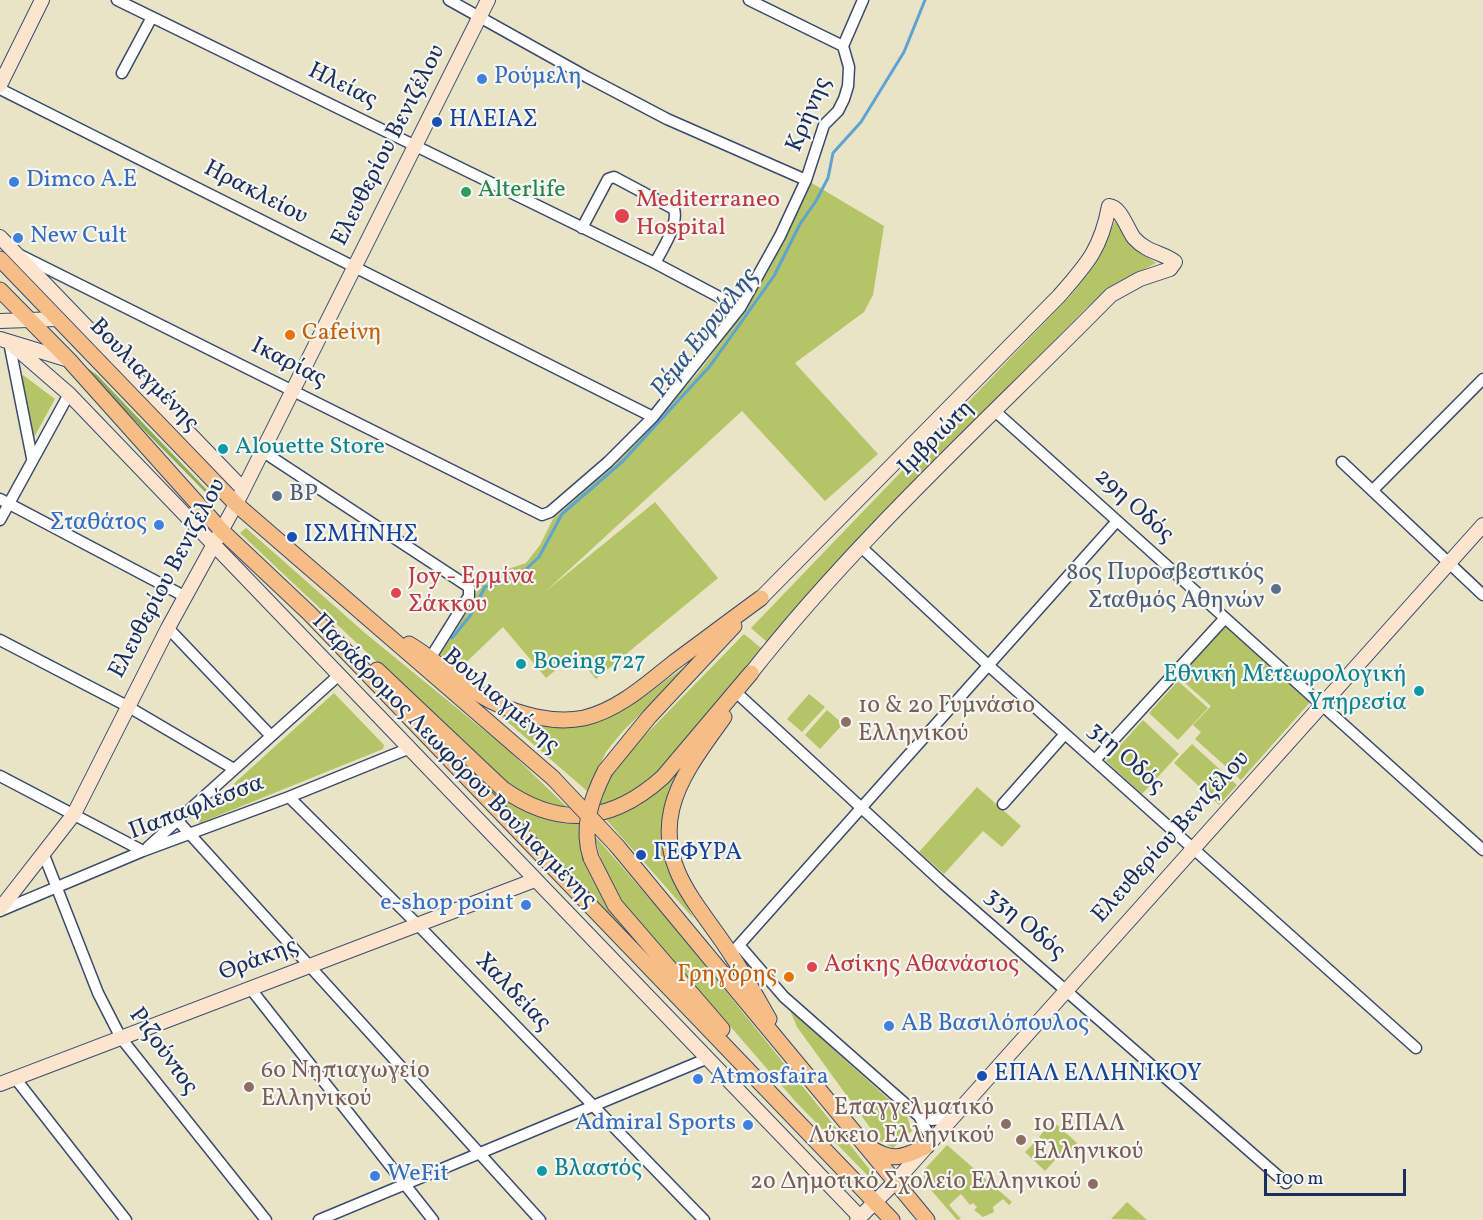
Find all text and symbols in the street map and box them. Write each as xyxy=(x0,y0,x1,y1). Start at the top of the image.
street label: Ελευθερίου Βενιζέλου xyxy=(327,41,453,251)
street label: Ηλείας xyxy=(303,58,381,116)
place label: Ρούμελη xyxy=(494,65,582,93)
marker: Ρούμελη xyxy=(475,72,489,86)
street label: Κρήνης xyxy=(781,73,839,157)
place label: ΗΛΕΙΑΣ xyxy=(449,108,537,136)
marker: ΗΛΕΙΑΣ xyxy=(430,115,444,129)
street label: Ηρακλείου xyxy=(198,156,312,232)
place label: Dimco Α.Ε xyxy=(26,168,137,196)
marker: Dimco Α.Ε xyxy=(7,175,21,189)
place label: Alterlife xyxy=(478,178,566,206)
marker: Alterlife xyxy=(459,185,473,199)
place label: Mediterraneo Hospital xyxy=(636,188,780,244)
marker: Mediterraneo Hospital xyxy=(613,207,631,225)
place label: New Cult xyxy=(30,224,127,252)
marker: New Cult xyxy=(11,231,25,245)
water label: Ρέμα Ευρυάλης xyxy=(646,263,766,405)
street label: Βουλιαγμένης xyxy=(82,313,204,439)
place label: Cafeίνη xyxy=(302,321,382,349)
marker: Cafeίνη xyxy=(283,328,297,342)
street label: Ικαρίας xyxy=(246,333,330,395)
street label: Ιμβριώτη xyxy=(893,395,981,483)
place label: Alouette Store xyxy=(235,435,385,463)
marker: Alouette Store xyxy=(216,442,230,456)
street label: 29η Οδός xyxy=(1087,464,1179,550)
street label: Ελευθερίου Βενιζέλου xyxy=(104,474,234,684)
place label: BP xyxy=(289,482,318,510)
marker: BP xyxy=(270,489,284,503)
place label: Σταθάτος xyxy=(50,511,147,539)
marker: Σταθάτος xyxy=(152,518,166,532)
place label: ΙΣΜΗΝΗΣ xyxy=(304,523,418,551)
marker: ΙΣΜΗΝΗΣ xyxy=(285,530,299,544)
place label: 8ος Πυροσβεστικός Σταθμός Αθηνών xyxy=(1066,561,1264,617)
place label: Joy - Ερμίνα Σάκκου xyxy=(408,565,535,621)
marker: 8ος Πυροσβεστικός Σταθμός Αθηνών xyxy=(1269,582,1283,596)
marker: Joy - Ερμίνα Σάκκου xyxy=(389,586,403,600)
street label: Παράδρομος Λεωφόρου Βουλιαγμένης xyxy=(304,609,602,915)
street label: Βουλιαγμένης xyxy=(435,643,565,761)
place label: Boeing 727 xyxy=(533,650,646,678)
marker: Boeing 727 xyxy=(514,657,528,671)
place label: Εθνική Μετεωρολογική Υπηρεσία xyxy=(1163,663,1407,719)
marker: Εθνική Μετεωρολογική Υπηρεσία xyxy=(1412,684,1426,698)
place label: 1ο & 2ο Γυμνάσιο Ελληνικού xyxy=(858,694,1035,750)
marker: 1ο & 2ο Γυμνάσιο Ελληνικού xyxy=(839,715,853,729)
street label: 31η Οδός xyxy=(1080,717,1170,801)
street label: Ελευθερίου Βενιζέλου xyxy=(1087,746,1257,930)
street label: Παπαφλέσσα xyxy=(126,770,268,848)
place label: ΓΕΦΥΡΑ xyxy=(653,841,742,869)
marker: ΓΕΦΥΡΑ xyxy=(634,848,648,862)
street label: 33η Οδός xyxy=(978,883,1070,967)
place label: e-shop point xyxy=(380,891,514,919)
marker: e-shop point xyxy=(519,898,533,912)
street label: Θράκης xyxy=(216,933,302,989)
street label: Χαλδείας xyxy=(468,948,556,1038)
place label: Ασίκης Αθανάσιος xyxy=(824,953,1019,981)
marker: Ασίκης Αθανάσιος xyxy=(805,960,819,974)
place label: Γρηγόρης xyxy=(677,963,777,991)
marker: Γρηγόρης xyxy=(782,970,796,984)
street label: Ριζούντος xyxy=(121,1003,203,1101)
place label: ΑΒ Βασιλόπουλος xyxy=(901,1012,1089,1040)
marker: ΑΒ Βασιλόπουλος xyxy=(882,1019,896,1033)
place label: 6ο Νηπιαγωγείο Ελληνικού xyxy=(261,1059,430,1115)
place label: ΕΠΑΛ ΕΛΛΗΝΙΚΟΥ xyxy=(994,1062,1202,1090)
place label: Atmosfaira xyxy=(710,1065,829,1093)
marker: ΕΠΑΛ ΕΛΛΗΝΙΚΟΥ xyxy=(975,1069,989,1083)
marker: Atmosfaira xyxy=(691,1072,705,1086)
marker: 6ο Νηπιαγωγείο Ελληνικού xyxy=(242,1080,256,1094)
place label: Επαγγελματικό Λύκειο Ελληνικού xyxy=(809,1096,994,1152)
place label: Admiral Sports xyxy=(575,1111,736,1139)
place label: 1ο ΕΠΑΛ Ελληνικού xyxy=(1033,1112,1143,1168)
marker: Επαγγελματικό Λύκειο Ελληνικού xyxy=(999,1117,1013,1131)
marker: Admiral Sports xyxy=(741,1118,755,1132)
marker: 1ο ΕΠΑΛ Ελληνικού xyxy=(1014,1133,1028,1147)
place label: Βλαστός xyxy=(554,1157,642,1185)
scale bar xyxy=(1267,1157,1410,1195)
place label: WeFit xyxy=(387,1162,449,1190)
marker: Βλαστός xyxy=(535,1164,549,1178)
text: 100 m xyxy=(1275,1167,1324,1192)
marker: WeFit xyxy=(368,1169,382,1183)
place label: 2ο Δημοτικό Σχολείο Ελληνικού xyxy=(750,1170,1081,1198)
marker: 2ο Δημοτικό Σχολείο Ελληνικού xyxy=(1086,1177,1100,1191)

